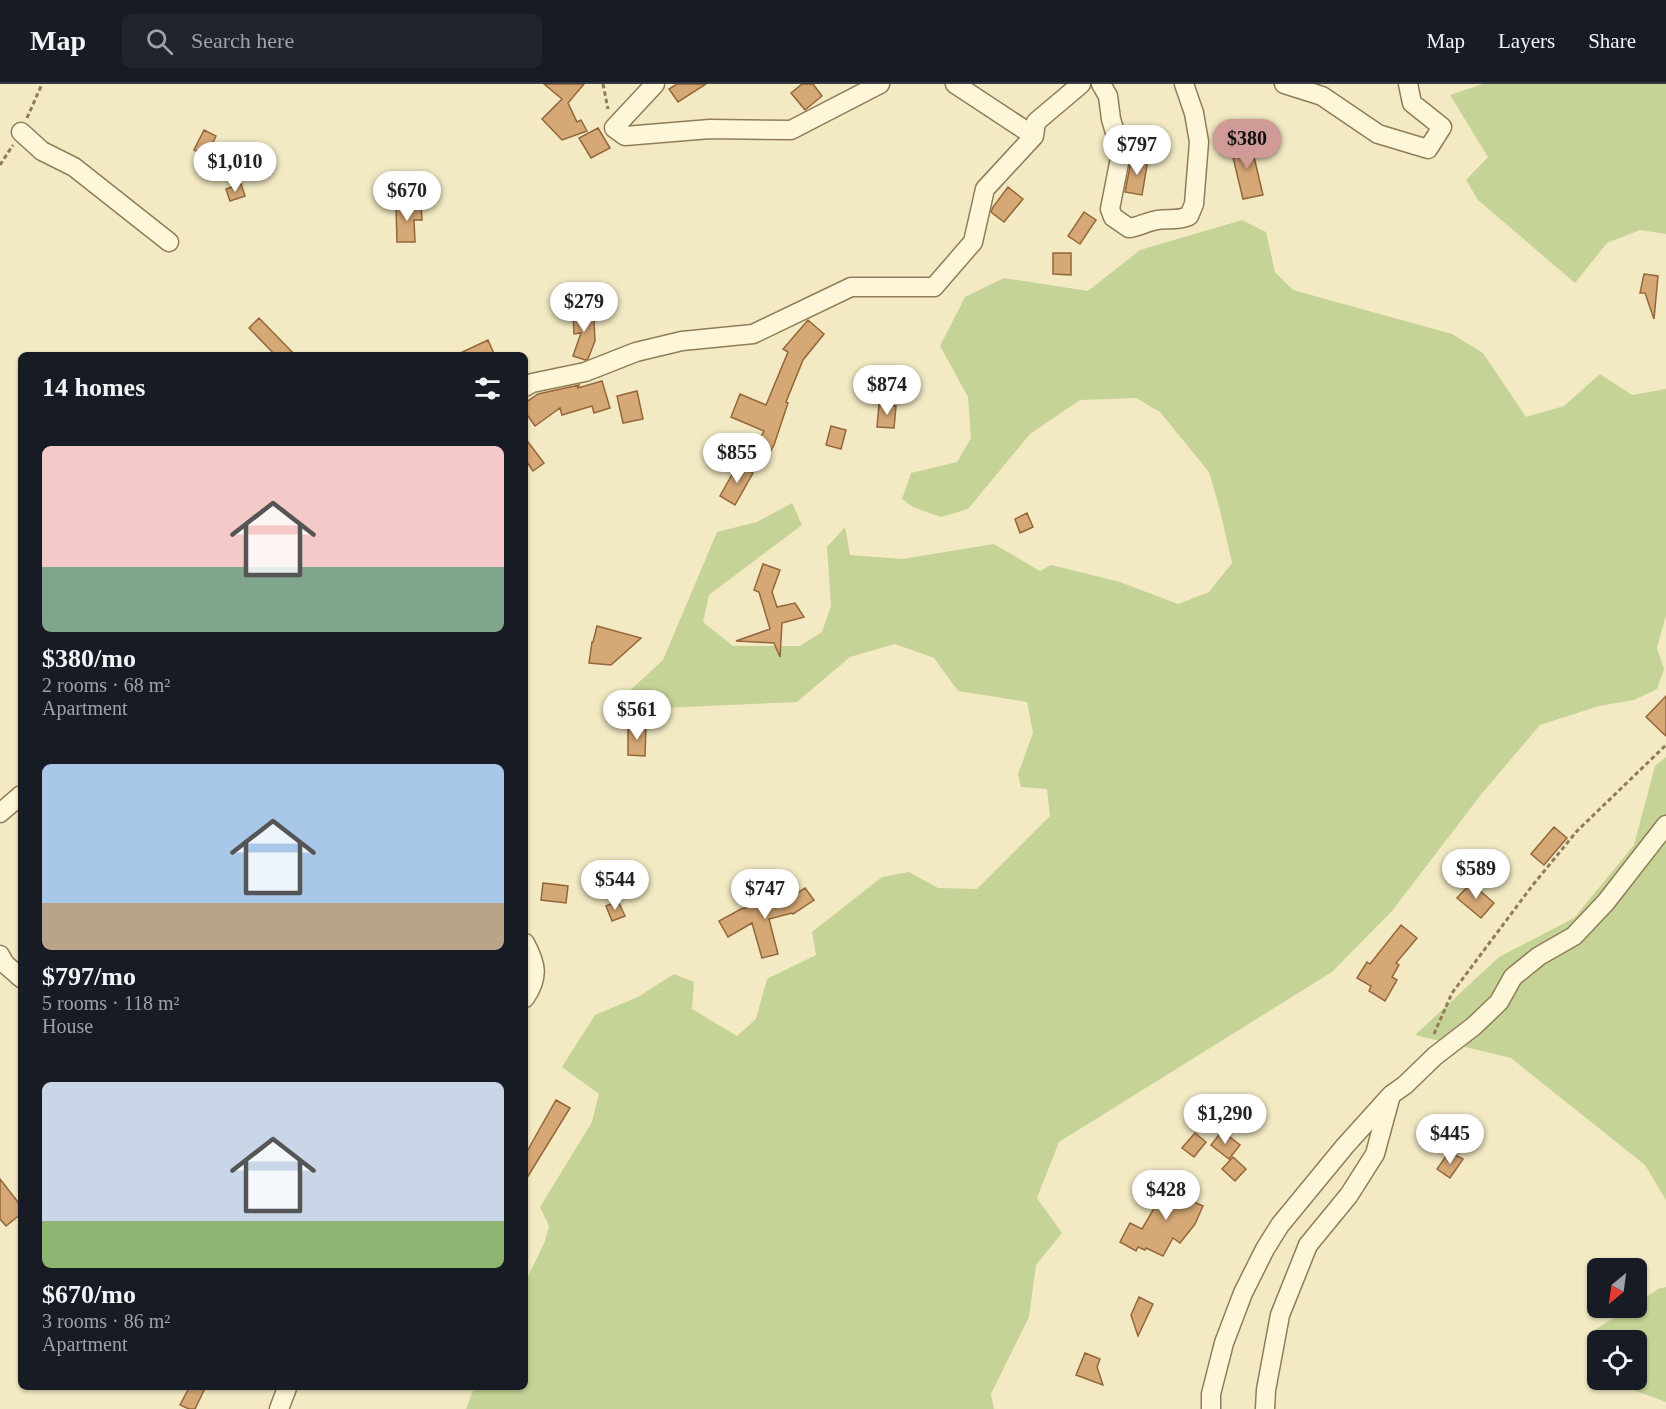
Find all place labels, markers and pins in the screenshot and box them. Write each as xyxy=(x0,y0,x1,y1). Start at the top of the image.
pin: $380 xyxy=(1211,119,1283,170)
pin: $797 xyxy=(1101,125,1173,176)
pin: $1,010 xyxy=(186,142,284,193)
pin: $670 xyxy=(371,171,443,222)
pin: $279 xyxy=(548,282,620,333)
pin: $874 xyxy=(851,365,923,416)
pin: $855 xyxy=(701,433,773,484)
pin: $561 xyxy=(601,690,673,741)
pin: $589 xyxy=(1440,849,1512,900)
pin: $544 xyxy=(579,860,651,911)
pin: $747 xyxy=(729,869,801,920)
pin: $1,290 xyxy=(1176,1094,1274,1145)
pin: $445 xyxy=(1414,1114,1486,1165)
pin: $428 xyxy=(1130,1170,1202,1221)

